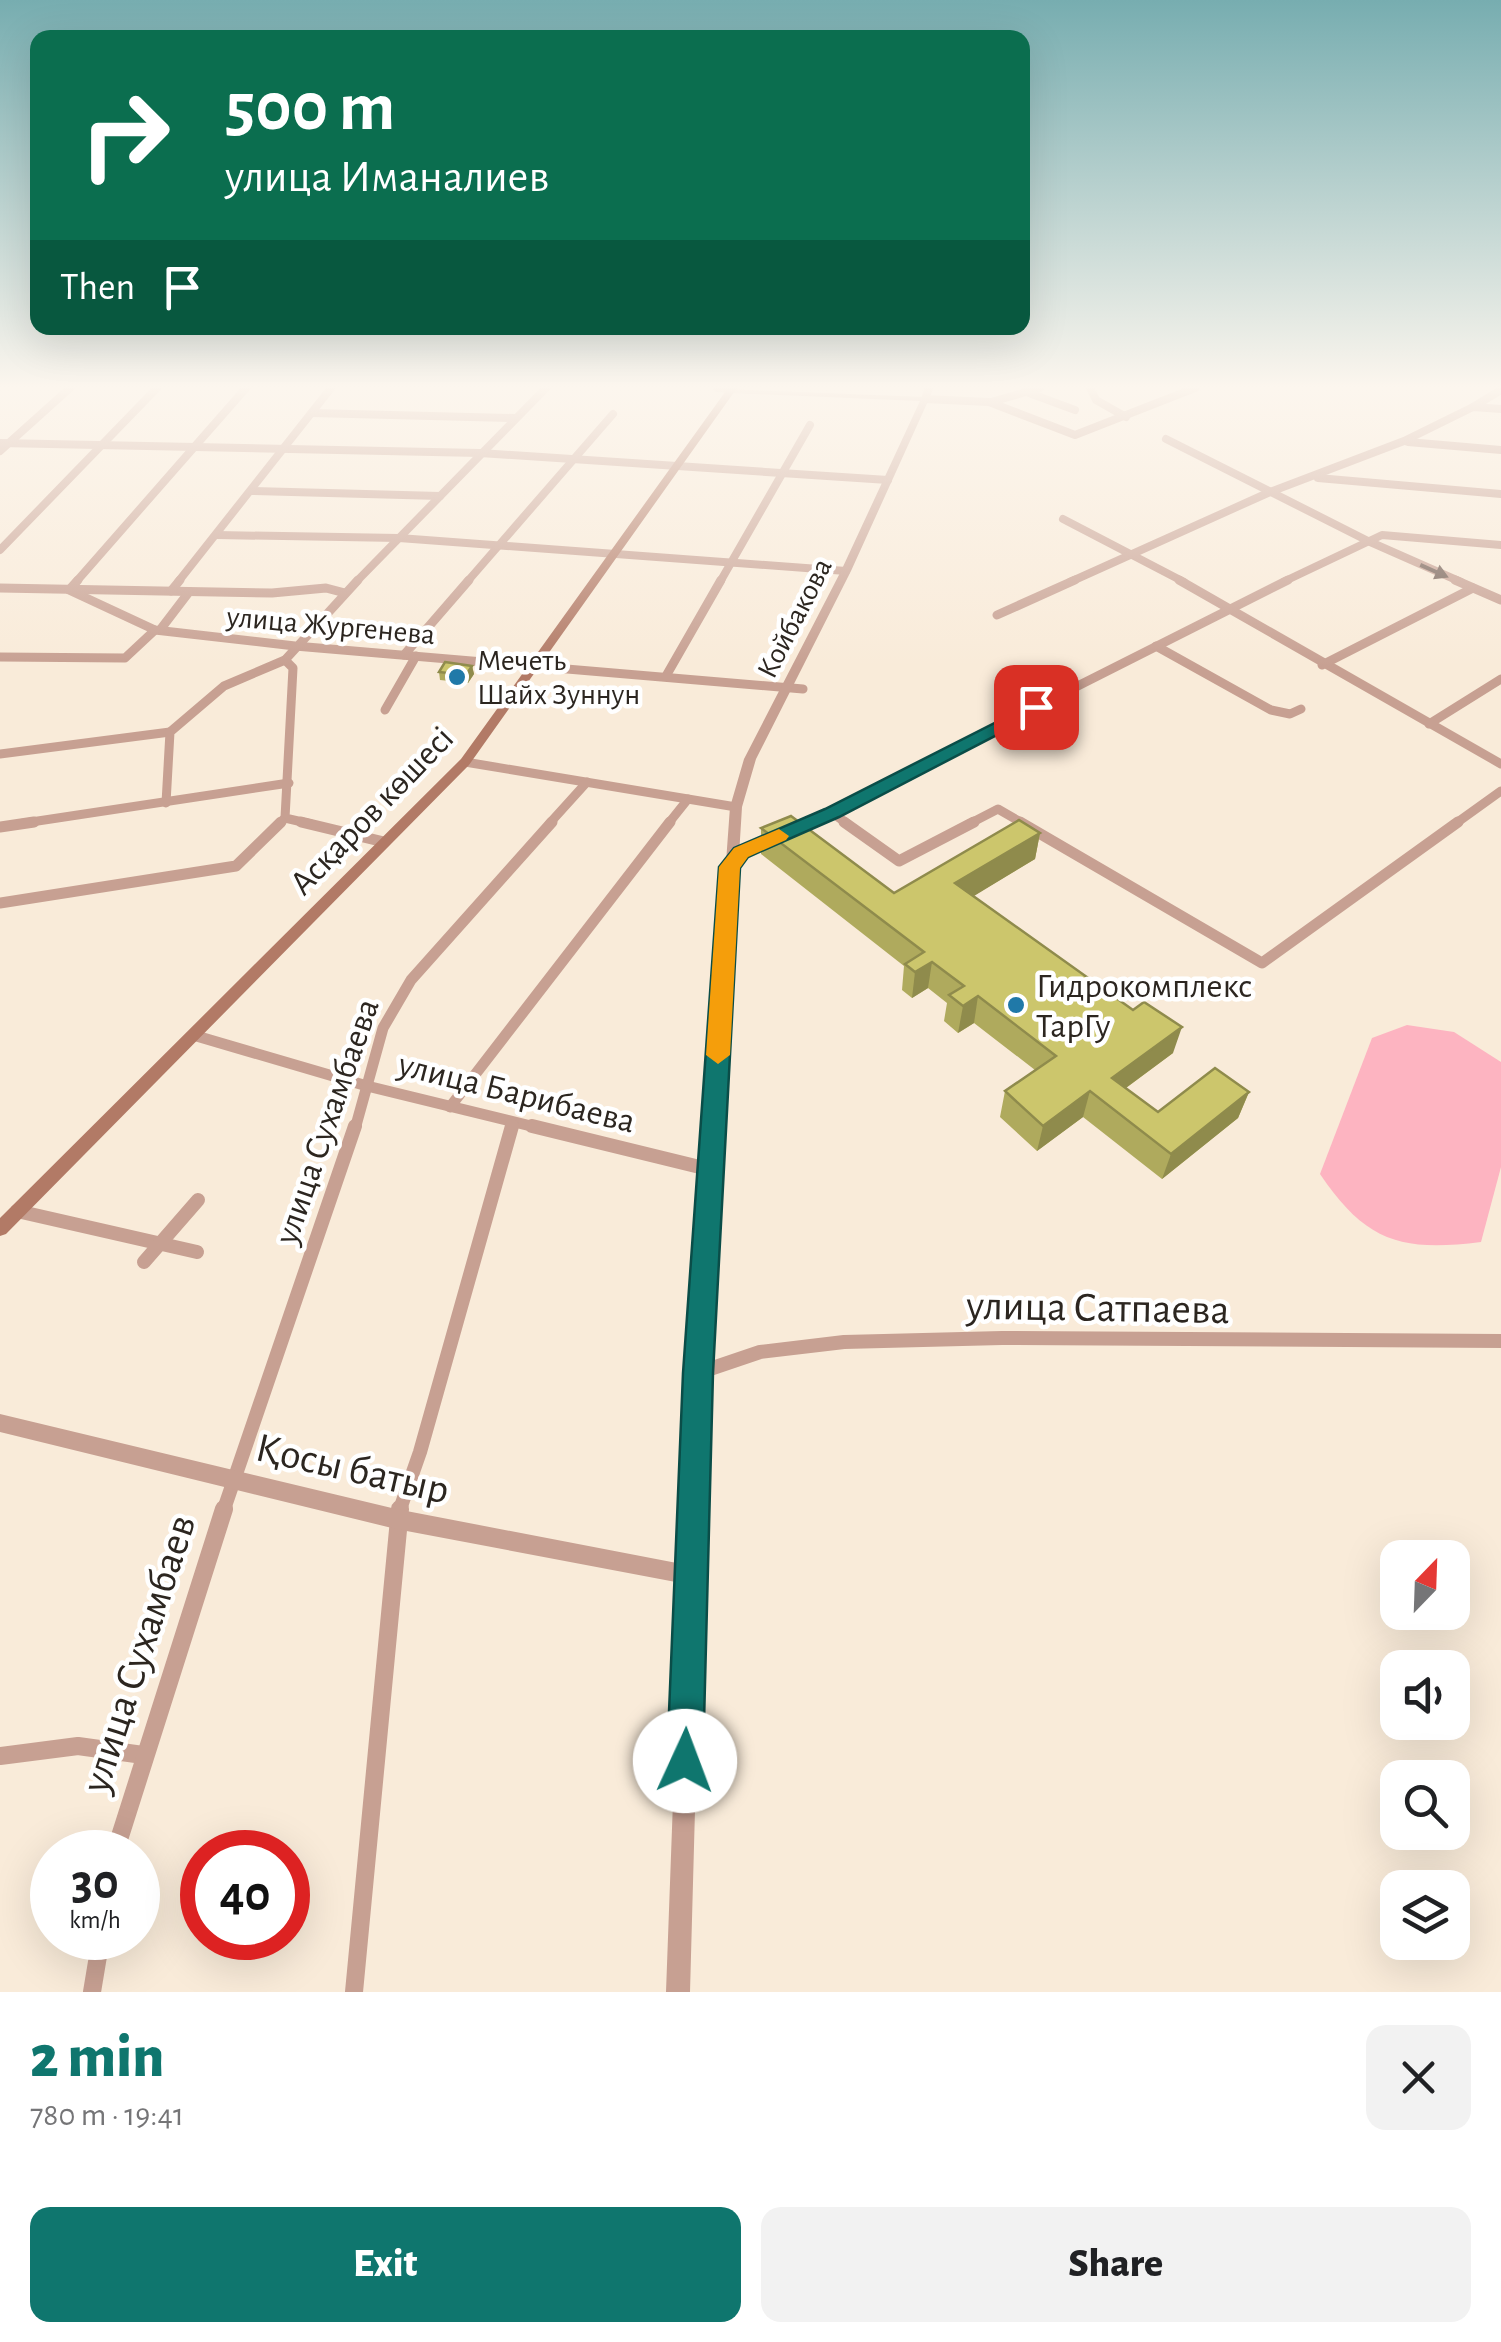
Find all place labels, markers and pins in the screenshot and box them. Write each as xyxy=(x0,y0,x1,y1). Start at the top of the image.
place label: Мечеть Шайх Зуннун xyxy=(477,646,640,710)
pin xyxy=(994,665,1079,750)
marker: Мечеть Шайх Зуннун xyxy=(446,666,468,688)
place label: Гидрокомплекс ТарГу xyxy=(1036,969,1252,1044)
marker: Гидрокомплекс ТарГу xyxy=(1005,994,1027,1016)

